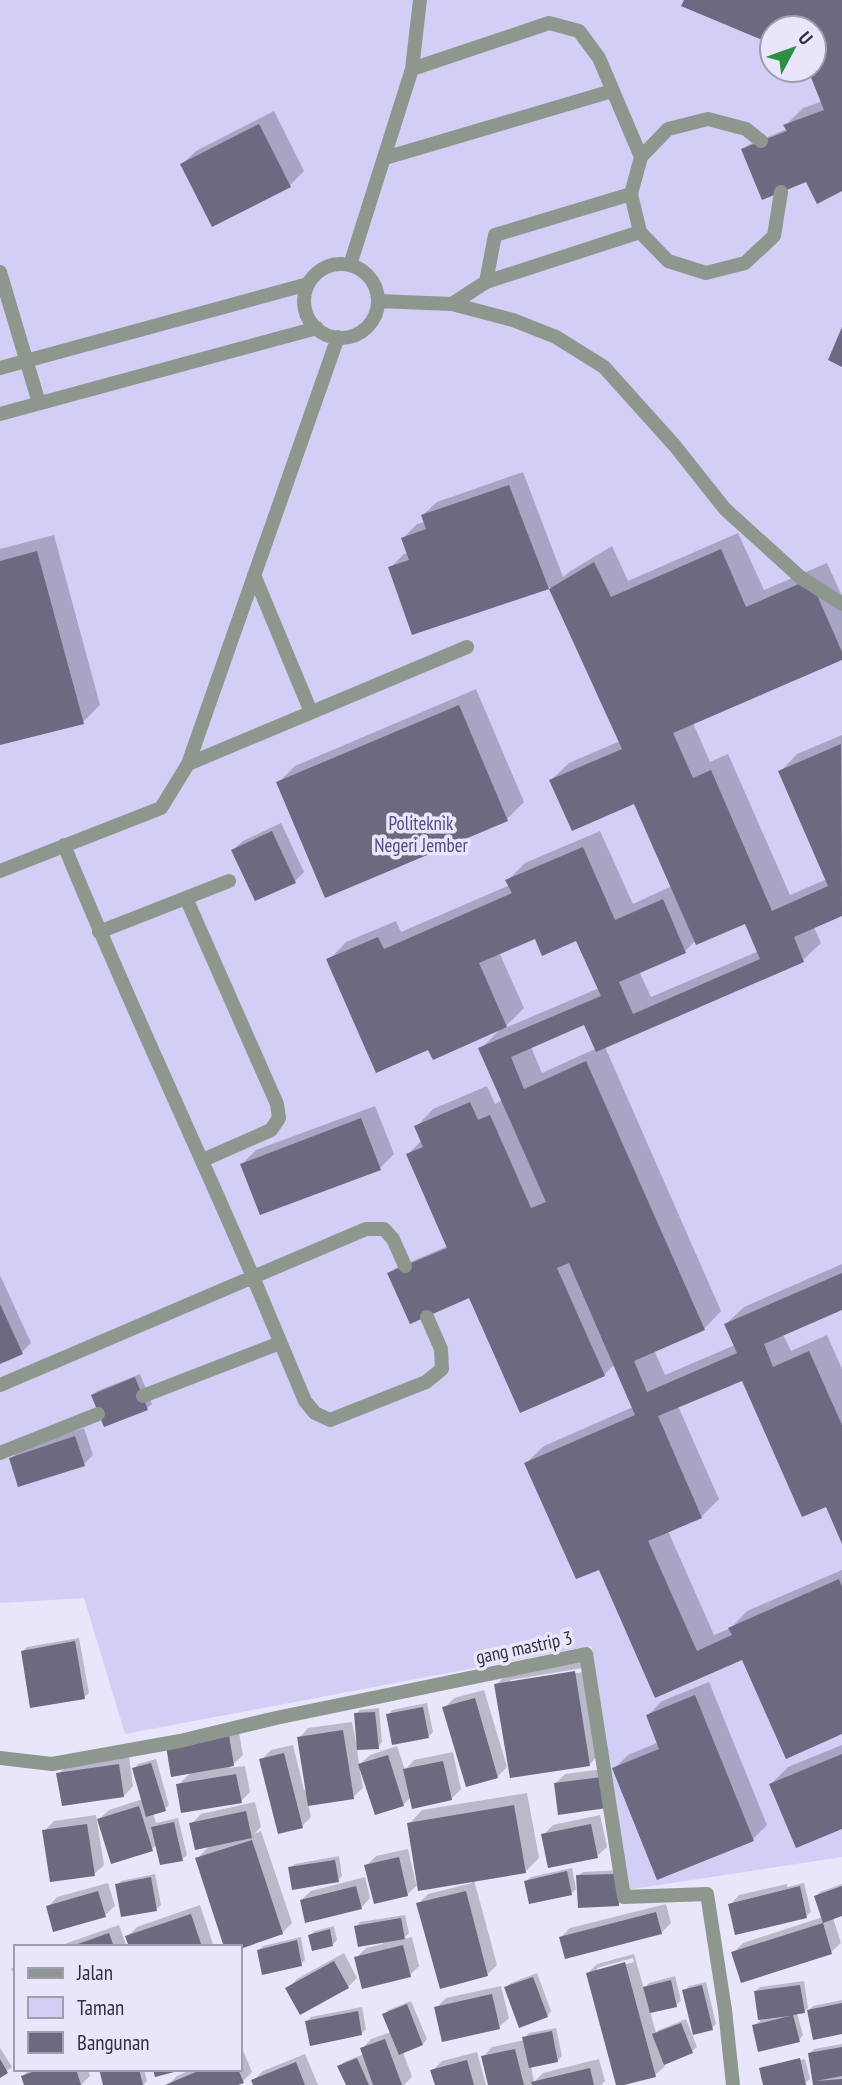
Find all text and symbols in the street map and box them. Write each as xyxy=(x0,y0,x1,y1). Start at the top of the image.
north arrow xyxy=(758,14,828,84)
text: U xyxy=(794,26,818,49)
park label: Politeknik Negeri Jember xyxy=(374,811,468,857)
street label: gang mastrip 3 xyxy=(473,1625,575,1669)
legend xyxy=(14,1945,242,2071)
text: Jalan xyxy=(76,1959,113,1986)
text: Taman xyxy=(77,1994,124,2021)
text: Bangunan xyxy=(77,2029,150,2056)

